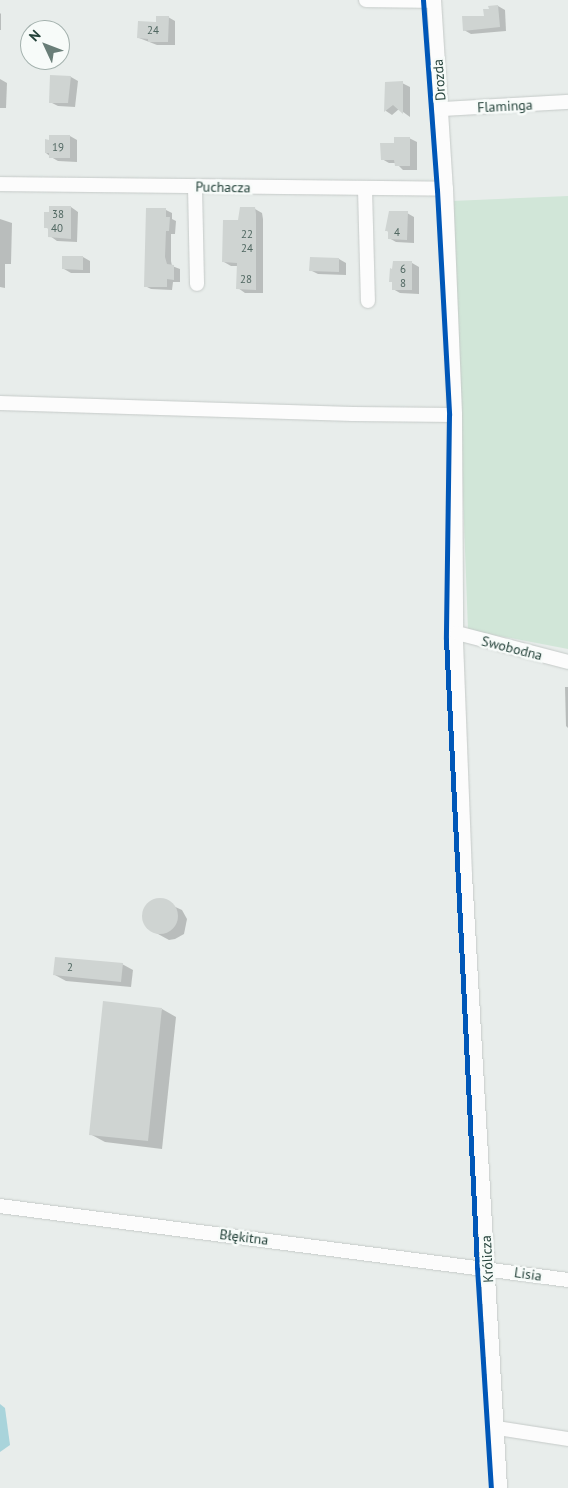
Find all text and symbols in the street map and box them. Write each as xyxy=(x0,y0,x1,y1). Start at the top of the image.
north arrow xyxy=(20,20,70,70)
house number: 24 xyxy=(147,23,159,37)
text: N xyxy=(25,26,44,45)
street label: Drozda xyxy=(429,59,449,101)
street label: Flaminga xyxy=(477,96,533,116)
house number: 19 xyxy=(52,140,64,154)
street label: Puchacza xyxy=(195,178,251,196)
house number: 38 xyxy=(52,207,64,221)
house number: 40 xyxy=(51,221,63,235)
house number: 4 xyxy=(394,225,400,239)
house number: 22 xyxy=(241,227,253,241)
house number: 24 xyxy=(241,241,253,255)
house number: 6 xyxy=(400,262,406,276)
house number: 28 xyxy=(240,272,252,286)
house number: 8 xyxy=(400,276,406,290)
street label: Swobodna xyxy=(480,632,544,664)
house number: 2 xyxy=(67,960,73,974)
street label: Błękitna xyxy=(219,1226,269,1248)
street label: Królicza xyxy=(477,1235,497,1283)
street label: Lisia xyxy=(513,1264,543,1284)

